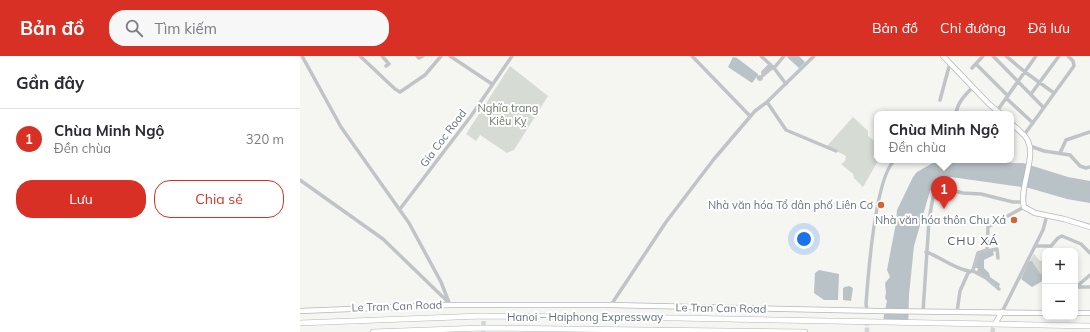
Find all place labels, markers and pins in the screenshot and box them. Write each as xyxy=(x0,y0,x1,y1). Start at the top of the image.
pin: 1 xyxy=(931,176,957,209)
place label: Nhà văn hóa Tổ dân phố Liên Cơ xyxy=(708,198,873,212)
marker: Nhà văn hóa Tổ dân phố Liên Cơ xyxy=(876,200,886,210)
place label: Nhà văn hóa thôn Chu Xá xyxy=(875,213,1006,227)
marker: Nhà văn hóa thôn Chu Xá xyxy=(1009,215,1019,225)

